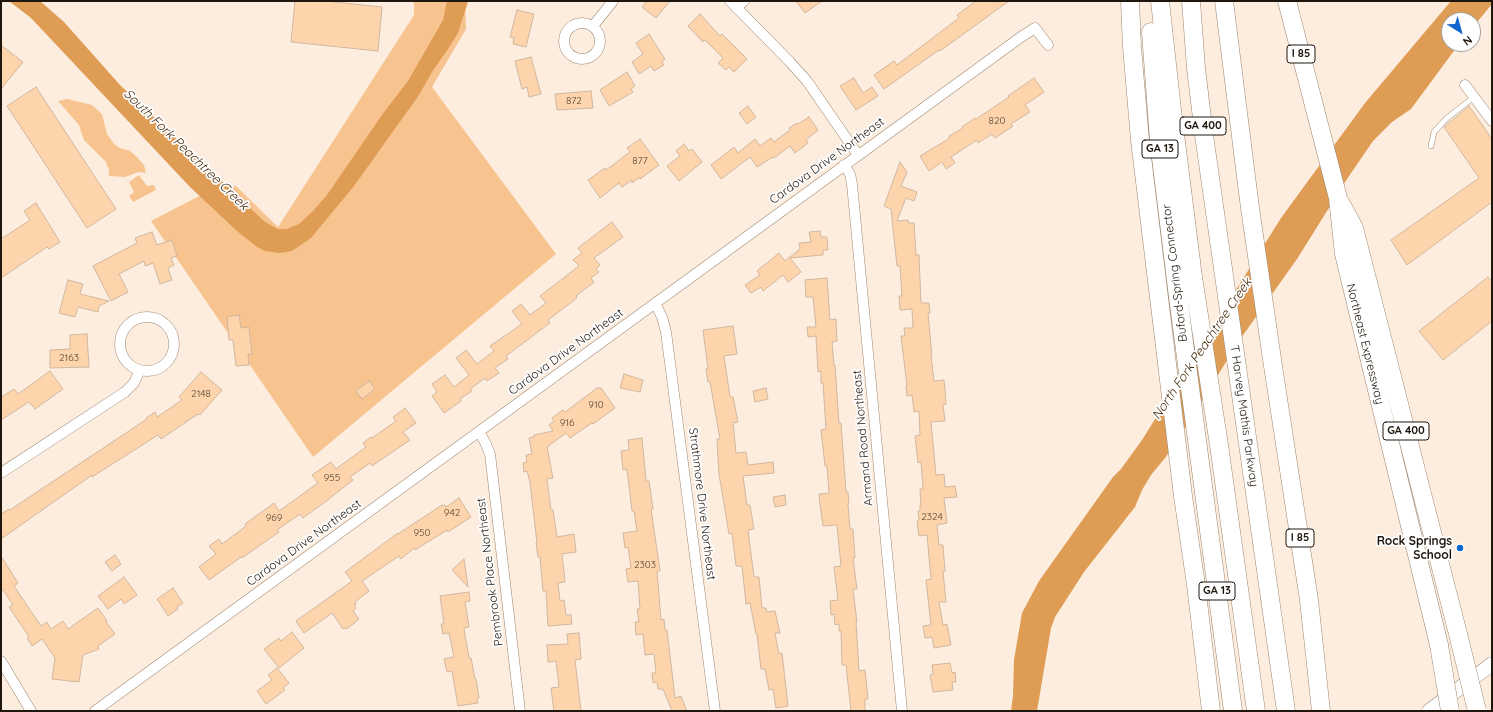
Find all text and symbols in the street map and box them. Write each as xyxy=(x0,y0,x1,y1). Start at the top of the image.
north arrow xyxy=(1441,12,1481,52)
text: N xyxy=(1460,33,1475,49)
road number: I 85 xyxy=(1287,45,1315,63)
water label: South Fork Peachtree Creek xyxy=(120,86,252,214)
house number: 872 xyxy=(566,95,582,107)
street label: Cardova Drive Northeast xyxy=(767,115,887,207)
house number: 820 xyxy=(989,115,1005,127)
road number: GA 400 xyxy=(1180,117,1226,135)
road number: GA 13 xyxy=(1142,140,1178,158)
house number: 877 xyxy=(632,155,648,167)
street label: Buford-Spring Connector xyxy=(1159,203,1191,343)
water label: North Fork Peachtree Creek xyxy=(1149,275,1255,423)
street label: Northeast Expressway xyxy=(1343,282,1387,406)
street label: Cardova Drive Northeast xyxy=(506,306,626,398)
street label: T Harvey Mathis Parkway xyxy=(1227,344,1261,488)
house number: 2163 xyxy=(59,352,79,364)
street label: Armand Road Northeast xyxy=(850,369,876,507)
house number: 2148 xyxy=(191,388,211,400)
house number: 910 xyxy=(588,399,604,411)
house number: 916 xyxy=(560,417,574,429)
road number: GA 400 xyxy=(1383,422,1429,440)
street label: Strathmore Drive Northeast xyxy=(686,427,718,581)
house number: 955 xyxy=(324,472,340,484)
street label: Cardova Drive Northeast xyxy=(244,497,364,589)
street label: Pembrook Place Northeast xyxy=(474,497,506,647)
house number: 942 xyxy=(444,507,460,519)
house number: 2324 xyxy=(921,511,943,523)
house number: 969 xyxy=(266,512,282,524)
house number: 950 xyxy=(414,527,430,539)
road number: I 85 xyxy=(1286,529,1314,547)
place label: Rock Springs School xyxy=(1377,534,1452,562)
marker: Rock Springs School xyxy=(1455,543,1465,553)
house number: 2303 xyxy=(634,559,656,571)
road number: GA 13 xyxy=(1199,582,1235,600)

